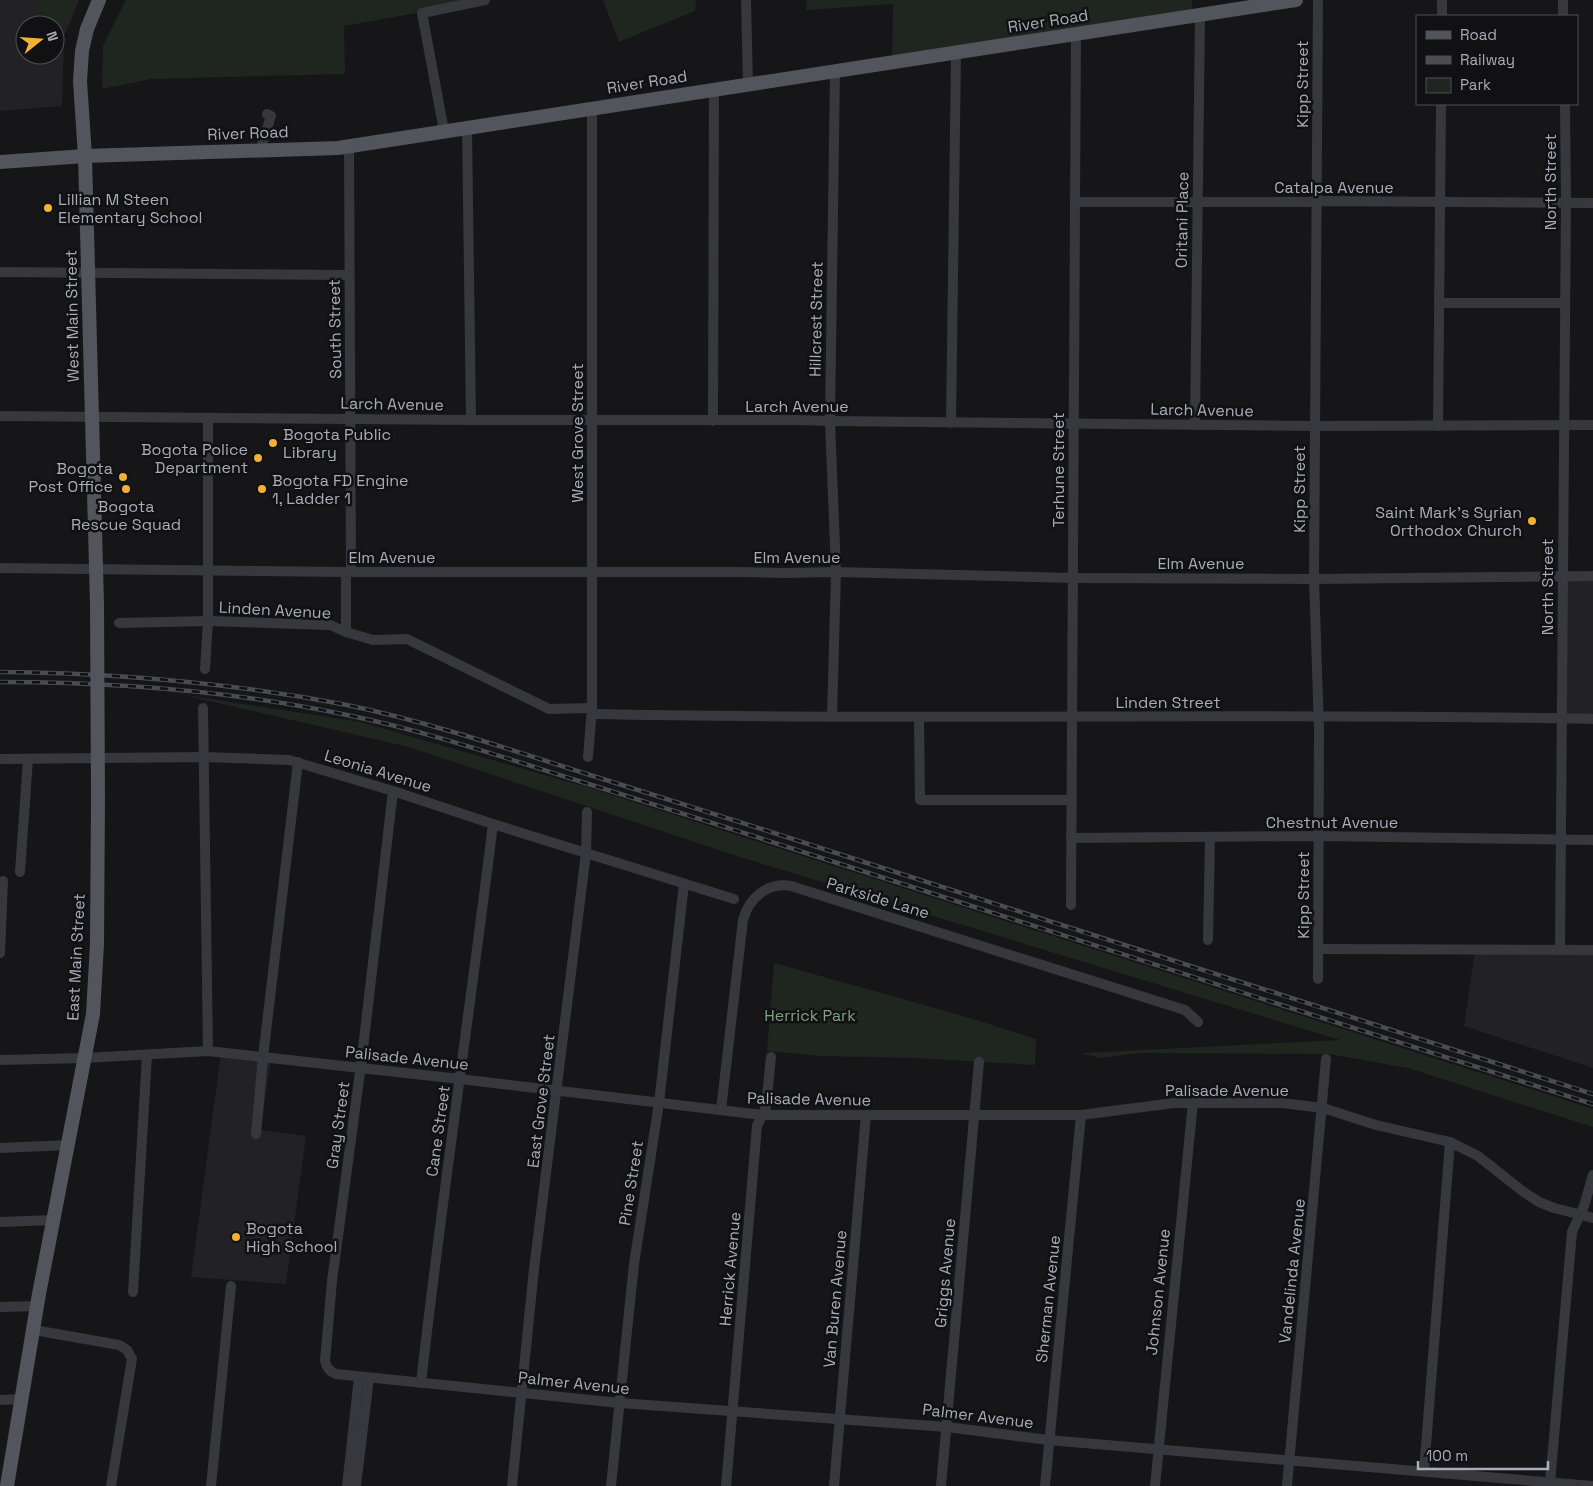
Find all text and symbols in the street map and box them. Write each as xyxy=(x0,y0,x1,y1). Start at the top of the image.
street label: River Road xyxy=(1006,4,1090,38)
north arrow xyxy=(15,15,65,65)
legend xyxy=(1416,15,1578,105)
text: Road xyxy=(1460,25,1497,44)
text: N xyxy=(42,29,62,43)
street label: Kipp Street xyxy=(1292,40,1313,128)
text: Railway xyxy=(1460,50,1515,69)
street label: River Road xyxy=(605,65,689,99)
text: Park xyxy=(1460,75,1491,94)
street label: River Road xyxy=(207,121,289,145)
street label: North Street xyxy=(1540,134,1561,230)
street label: Oritani Place xyxy=(1171,172,1193,268)
street label: Catalpa Avenue xyxy=(1274,177,1394,198)
place label: Lillian M Steen Elementary School xyxy=(58,189,203,228)
marker: Lillian M Steen Elementary School xyxy=(42,202,54,214)
street label: West Main Street xyxy=(60,249,84,383)
street label: Hillcrest Street xyxy=(804,261,828,377)
street label: South Street xyxy=(324,279,346,379)
street label: West Grove Street xyxy=(567,363,588,503)
street label: Larch Avenue xyxy=(340,393,444,415)
street label: Larch Avenue xyxy=(745,396,849,417)
street label: Larch Avenue xyxy=(1150,399,1254,421)
street label: Terhune Street xyxy=(1048,412,1069,528)
place label: Bogota Public Library xyxy=(283,424,391,463)
marker: Bogota Public Library xyxy=(267,437,279,449)
place label: Bogota Police Department xyxy=(141,439,248,478)
street label: Kipp Street xyxy=(1289,445,1310,533)
marker: Bogota Police Department xyxy=(252,452,264,464)
place label: Bogota Post Office xyxy=(29,458,113,497)
place label: Bogota FD Engine 1, Ladder 1 xyxy=(272,470,409,509)
marker: Bogota Post Office xyxy=(117,471,129,483)
marker: Bogota Rescue Squad xyxy=(120,483,132,495)
marker: Bogota FD Engine 1, Ladder 1 xyxy=(256,483,268,495)
place label: Bogota Rescue Squad xyxy=(71,496,181,535)
place label: Saint Mark's Syrian Orthodox Church xyxy=(1375,502,1522,541)
marker: Saint Mark's Syrian Orthodox Church xyxy=(1526,515,1538,527)
street label: North Street xyxy=(1537,539,1558,635)
street label: Elm Avenue xyxy=(348,547,436,568)
street label: Elm Avenue xyxy=(753,547,841,568)
street label: Elm Avenue xyxy=(1157,553,1245,574)
street label: Linden Avenue xyxy=(218,597,332,623)
street label: Linden Street xyxy=(1115,692,1221,713)
street label: Leonia Avenue xyxy=(322,745,434,797)
street label: Chestnut Avenue xyxy=(1266,812,1398,833)
street label: Kipp Street xyxy=(1293,851,1314,939)
street label: Parkside Lane xyxy=(824,872,932,924)
street label: East Main Street xyxy=(62,893,90,1021)
park label: Herrick Park xyxy=(764,1005,856,1026)
street label: East Grove Street xyxy=(522,1033,560,1169)
street label: Palisade Avenue xyxy=(344,1041,470,1075)
street label: Gray Street xyxy=(321,1080,355,1170)
street label: Palisade Avenue xyxy=(1165,1080,1289,1101)
street label: Cane Street xyxy=(421,1084,455,1178)
street label: Palisade Avenue xyxy=(747,1087,871,1111)
street label: Pine Street xyxy=(614,1139,648,1227)
street label: Vandelinda Avenue xyxy=(1274,1197,1310,1345)
street label: Herrick Avenue xyxy=(715,1211,745,1327)
street label: Griggs Avenue xyxy=(930,1217,960,1329)
place label: Bogota High School xyxy=(246,1218,337,1257)
street label: Johnson Avenue xyxy=(1141,1228,1175,1356)
street label: Van Buren Avenue xyxy=(819,1229,851,1369)
marker: Bogota High School xyxy=(230,1231,242,1243)
street label: Sherman Avenue xyxy=(1031,1234,1065,1364)
street label: Palmer Avenue xyxy=(517,1367,631,1399)
street label: Palmer Avenue xyxy=(921,1399,1035,1433)
scale bar xyxy=(1418,1438,1548,1470)
text: 100 m xyxy=(1426,1446,1468,1465)

